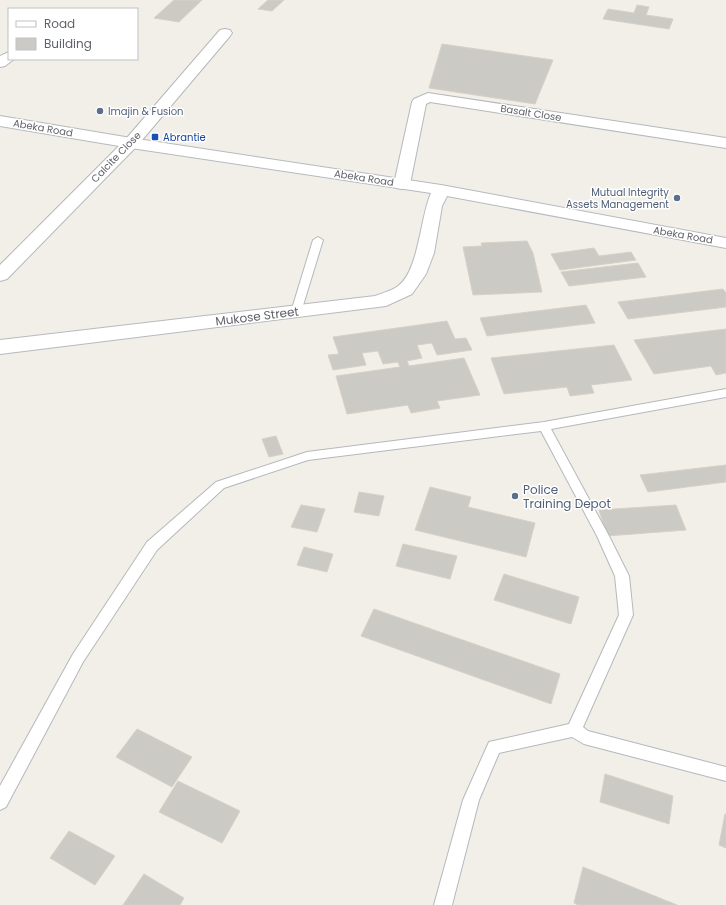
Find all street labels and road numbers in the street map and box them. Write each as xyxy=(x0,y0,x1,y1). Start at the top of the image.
street label: Basalt Close xyxy=(499,101,563,125)
street label: Abeka Road xyxy=(12,115,74,141)
street label: Calcite Close xyxy=(88,128,144,186)
street label: Abeka Road xyxy=(333,166,395,190)
street label: Abeka Road xyxy=(652,222,714,248)
street label: Mukose Street xyxy=(214,302,300,330)

